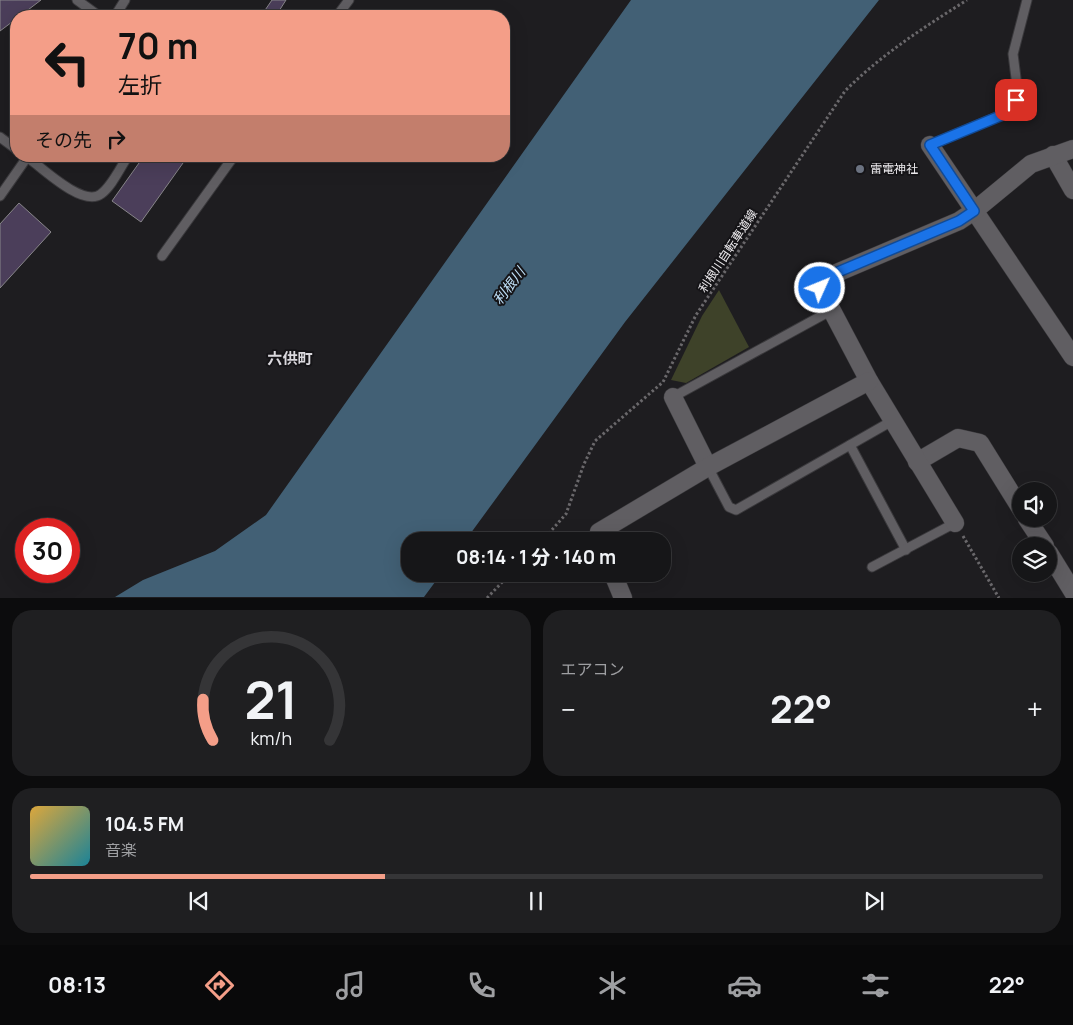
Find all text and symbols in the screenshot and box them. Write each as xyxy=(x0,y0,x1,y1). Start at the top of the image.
text: 70 m xyxy=(118,22,198,70)
icon: left xyxy=(35,30,100,95)
text: 左折 xyxy=(118,70,162,100)
pin xyxy=(995,79,1037,121)
icon: arrive xyxy=(1002,86,1030,114)
icon: right xyxy=(102,125,130,153)
text: その先 xyxy=(35,127,92,153)
place label: 雷電神社 xyxy=(870,160,918,177)
marker: 雷電神社 xyxy=(854,163,866,175)
street label: 利根川自転車道線 xyxy=(694,206,761,296)
position arrow xyxy=(793,261,845,313)
water label: 利根川 xyxy=(488,262,530,308)
district label: 六供町 xyxy=(267,348,313,369)
map controls xyxy=(1012,482,1057,582)
button: sound xyxy=(1012,482,1057,527)
speed limit sign: 30 xyxy=(15,518,80,583)
button: layers xyxy=(1012,537,1057,582)
text: 08:14 · 1 分 · 140 m xyxy=(456,544,616,570)
text: エアコン xyxy=(561,658,625,680)
text: 21 xyxy=(244,664,298,735)
text: 22° xyxy=(770,682,832,734)
text: − xyxy=(561,690,576,728)
text: + xyxy=(1027,690,1043,728)
text: km/h xyxy=(250,726,292,750)
text: 104.5 FM xyxy=(105,811,184,837)
text: 音楽 xyxy=(105,839,137,861)
icon: previous xyxy=(185,887,213,915)
icon: pause xyxy=(522,887,550,915)
icon: next xyxy=(860,887,888,915)
icon: directions xyxy=(202,968,237,1003)
icon: music xyxy=(333,968,368,1003)
icon: phone xyxy=(464,968,499,1003)
icon: climate xyxy=(595,968,630,1003)
icon: car xyxy=(727,968,762,1003)
icon: filters xyxy=(858,968,893,1003)
text: 08:13 xyxy=(48,970,106,1000)
text: 22° xyxy=(989,970,1025,1000)

